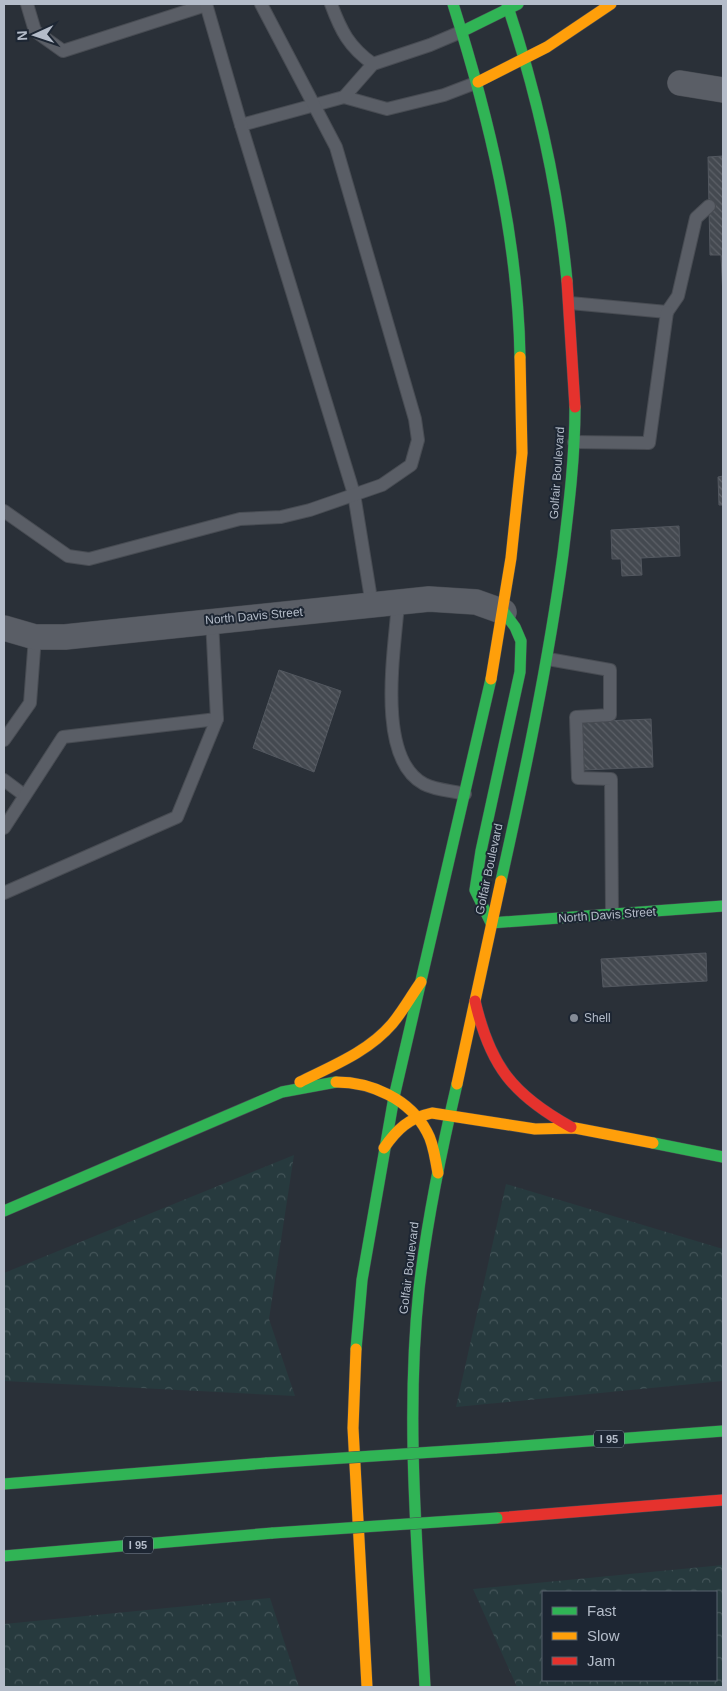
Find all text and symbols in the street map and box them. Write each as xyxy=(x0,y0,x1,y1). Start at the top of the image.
north arrow xyxy=(10,10,60,60)
text: N xyxy=(14,30,30,41)
street label: Golfair Boulevard xyxy=(547,426,567,520)
street label: North Davis Street xyxy=(205,605,304,627)
street label: Golfair Boulevard xyxy=(473,822,505,916)
street label: North Davis Street xyxy=(558,905,657,925)
place label: Shell xyxy=(584,1011,611,1025)
marker: Shell xyxy=(568,1012,580,1024)
street label: Golfair Boulevard xyxy=(396,1221,422,1315)
road number: I 95 xyxy=(594,1430,624,1448)
road number: I 95 xyxy=(123,1536,153,1554)
legend xyxy=(542,1591,717,1681)
text: Fast xyxy=(587,1602,617,1619)
text: Slow xyxy=(587,1627,620,1644)
text: Jam xyxy=(587,1652,615,1669)

